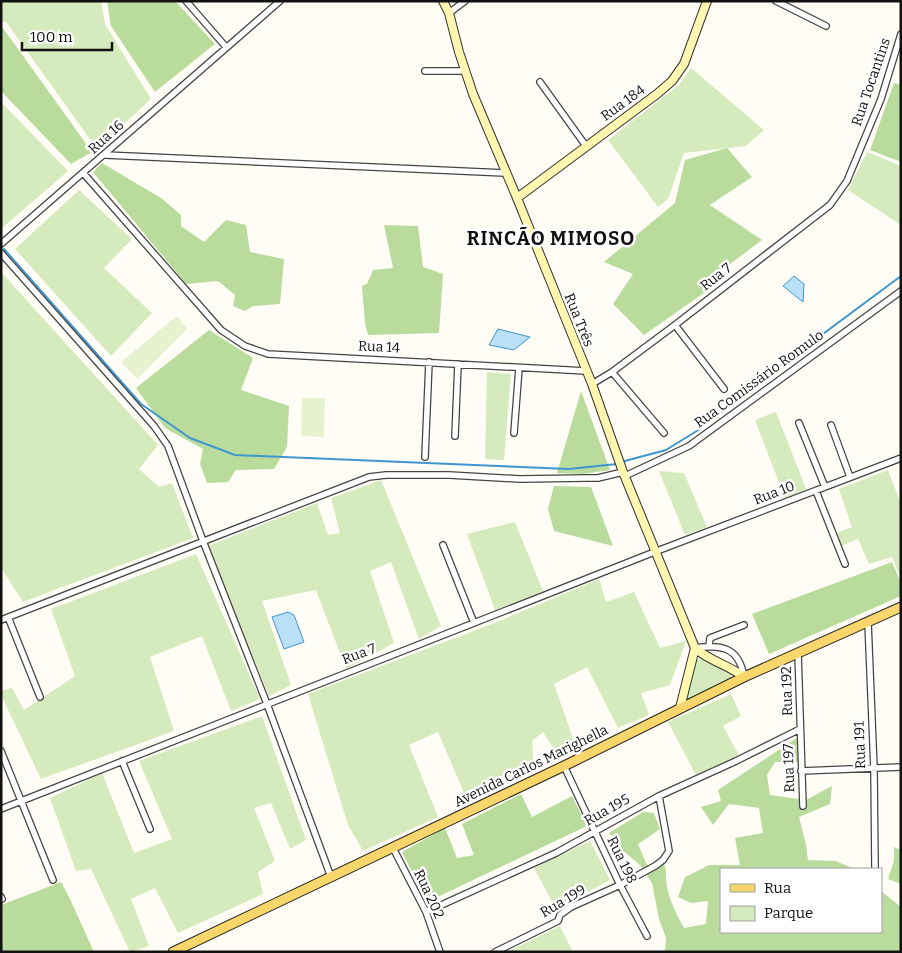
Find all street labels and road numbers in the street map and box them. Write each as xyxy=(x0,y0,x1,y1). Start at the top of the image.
street label: Rua Tocantins xyxy=(848,36,894,128)
street label: Rua 184 xyxy=(598,81,648,125)
street label: Rua 16 xyxy=(85,117,127,157)
street label: Rua 7 xyxy=(697,259,735,295)
street label: Rua Três xyxy=(561,291,597,349)
street label: Rua Comissário Romulo xyxy=(691,326,827,432)
street label: Rua 14 xyxy=(358,337,400,357)
street label: Rua 10 xyxy=(751,477,797,509)
street label: Rua 7 xyxy=(340,640,378,668)
street label: Rua 192 xyxy=(778,666,796,716)
street label: Avenida Carlos Marighella xyxy=(451,721,611,811)
street label: Rua 191 xyxy=(851,721,869,769)
street label: Rua 197 xyxy=(780,743,798,793)
street label: Rua 195 xyxy=(581,791,633,829)
street label: Rua 198 xyxy=(603,834,641,886)
street label: Rua 202 xyxy=(410,867,448,921)
street label: Rua 199 xyxy=(537,881,589,921)

